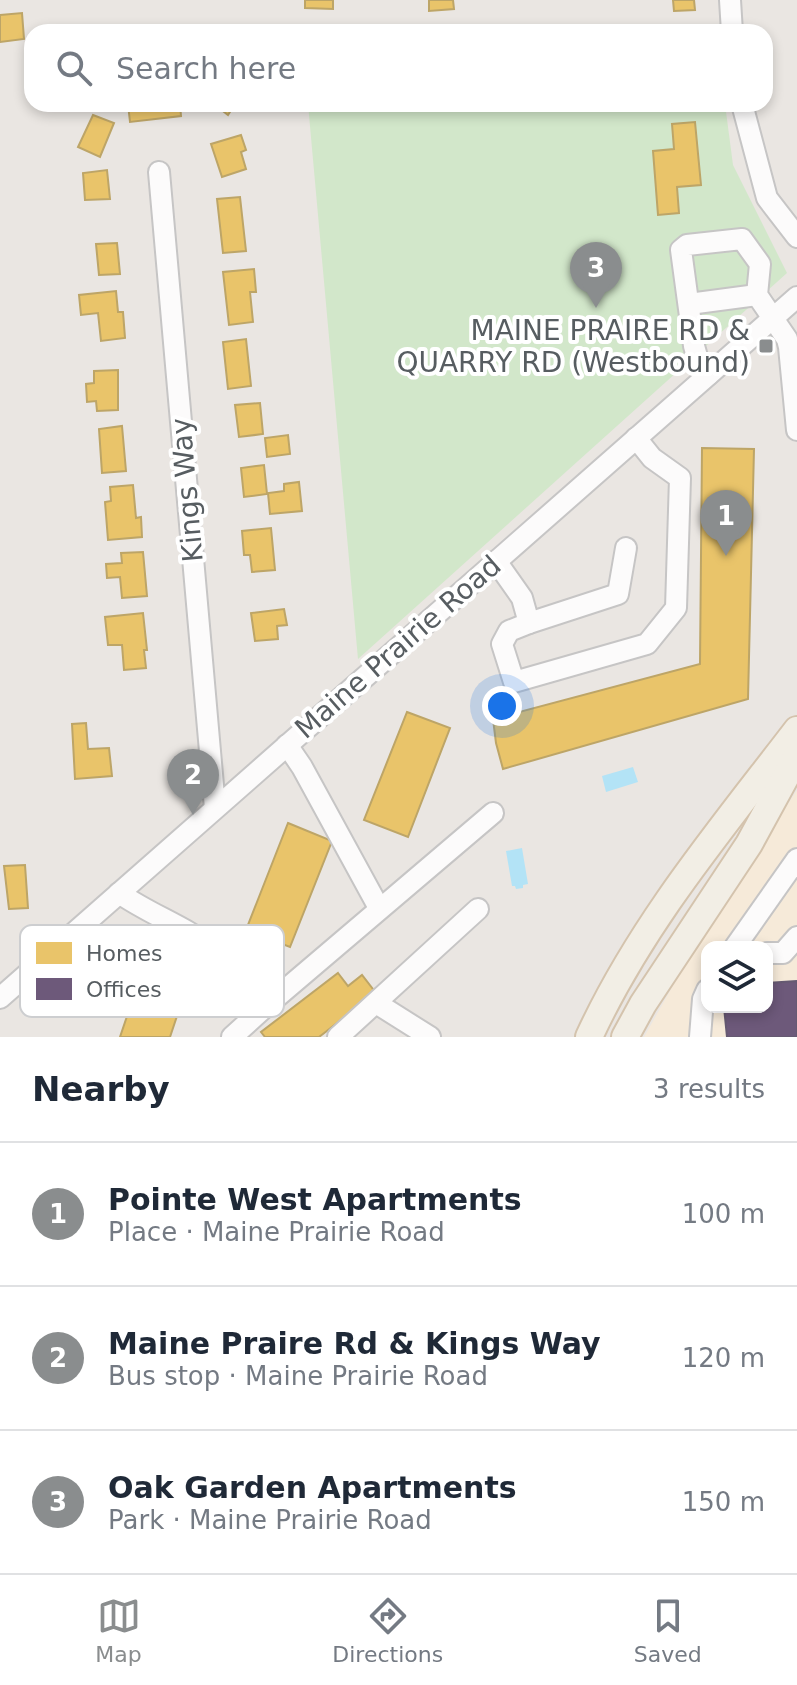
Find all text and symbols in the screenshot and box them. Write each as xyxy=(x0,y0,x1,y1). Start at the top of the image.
search box xyxy=(24,24,773,112)
icon: search xyxy=(52,46,96,90)
text: Search here xyxy=(116,51,296,86)
pin: 3 xyxy=(570,242,622,308)
place label: MAINE PRAIRE RD & QUARRY RD (Westbound) xyxy=(396,314,750,379)
marker: MAINE PRAIRE RD & QUARRY RD (Westbound) xyxy=(757,337,775,355)
street label: Kings Way xyxy=(164,416,210,564)
pin: 1 xyxy=(700,490,752,556)
street label: Maine Prairie Road xyxy=(288,549,508,745)
your location xyxy=(482,686,522,726)
pin: 2 xyxy=(167,749,219,815)
legend xyxy=(20,925,284,1017)
text: Homes xyxy=(86,941,162,966)
map controls xyxy=(701,941,773,1013)
button: layers xyxy=(701,941,773,1013)
text: Offices xyxy=(86,977,162,1002)
text: Nearby xyxy=(32,1069,170,1109)
text: 3 results xyxy=(653,1074,765,1104)
text: Pointe West Apartments xyxy=(108,1182,522,1217)
text: 1 xyxy=(49,1199,67,1229)
text: 100 m xyxy=(682,1199,765,1229)
text: Place · Maine Prairie Road xyxy=(108,1217,445,1247)
text: Maine Praire Rd & Kings Way xyxy=(108,1326,601,1361)
text: 2 xyxy=(49,1343,67,1373)
text: 120 m xyxy=(682,1343,765,1373)
text: Bus stop · Maine Prairie Road xyxy=(108,1361,488,1391)
text: Oak Garden Apartments xyxy=(108,1470,517,1505)
text: 3 xyxy=(49,1487,67,1517)
text: 150 m xyxy=(682,1487,765,1517)
text: Park · Maine Prairie Road xyxy=(108,1505,432,1535)
tab: Map xyxy=(95,1594,142,1667)
tab: Directions xyxy=(332,1594,443,1667)
tab: Saved xyxy=(634,1594,702,1667)

